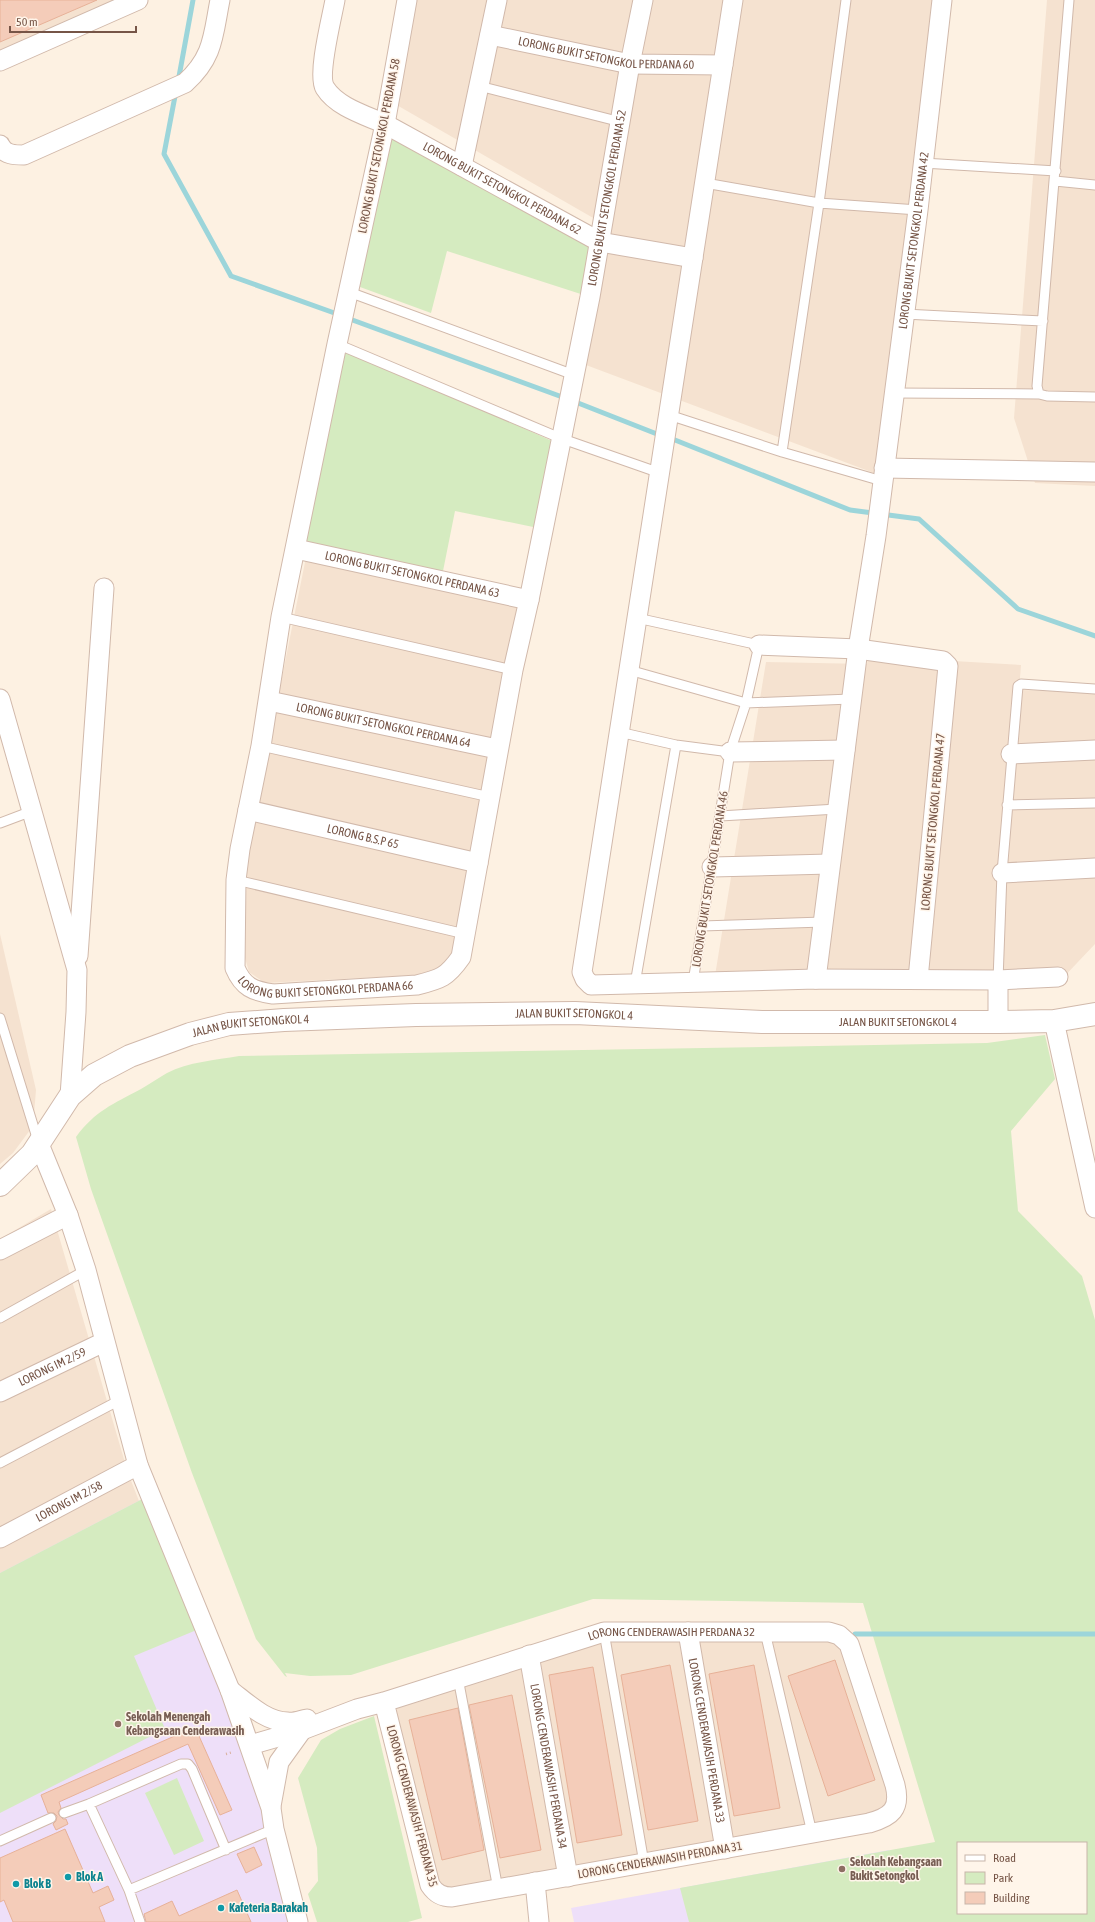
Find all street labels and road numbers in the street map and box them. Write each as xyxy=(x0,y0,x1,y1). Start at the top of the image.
street label: LORONG BUKIT SETONGKOL PERDANA 60 xyxy=(517,34,695,72)
street label: LORONG BUKIT SETONGKOL PERDANA 58 xyxy=(355,57,403,235)
street label: LORONG BUKIT SETONGKOL PERDANA 52 xyxy=(585,109,629,287)
street label: LORONG BUKIT SETONGKOL PERDANA 62 xyxy=(421,139,584,237)
street label: LORONG BUKIT SETONGKOL PERDANA 42 xyxy=(896,151,932,330)
street label: LORONG BUKIT SETONGKOL PERDANA 63 xyxy=(324,549,501,600)
street label: LORONG BUKIT SETONGKOL PERDANA 64 xyxy=(295,700,473,750)
street label: LORONG BUKIT SETONGKOL PERDANA 47 xyxy=(918,732,948,911)
street label: LORONG BUKIT SETONGKOL PERDANA 46 xyxy=(689,790,731,968)
street label: LORONG B.S.P 65 xyxy=(326,821,400,852)
street label: LORONG BUKIT SETONGKOL PERDANA 66 xyxy=(235,974,414,1001)
street label: JALAN BUKIT SETONGKOL 4 xyxy=(515,1006,634,1023)
street label: JALAN BUKIT SETONGKOL 4 xyxy=(191,1012,310,1040)
street label: JALAN BUKIT SETONGKOL 4 xyxy=(839,1015,957,1029)
street label: LORONG IM 2/59 xyxy=(16,1345,89,1389)
street label: LORONG IM 2/58 xyxy=(33,1478,105,1525)
street label: LORONG CENDERAWASIH PERDANA 32 xyxy=(586,1625,755,1644)
street label: LORONG CENDERAWASIH PERDANA 33 xyxy=(686,1657,727,1824)
street label: LORONG CENDERAWASIH PERDANA 34 xyxy=(527,1683,570,1850)
street label: LORONG CENDERAWASIH PERDANA 35 xyxy=(384,1724,440,1888)
street label: LORONG CENDERAWASIH PERDANA 31 xyxy=(577,1839,744,1881)

